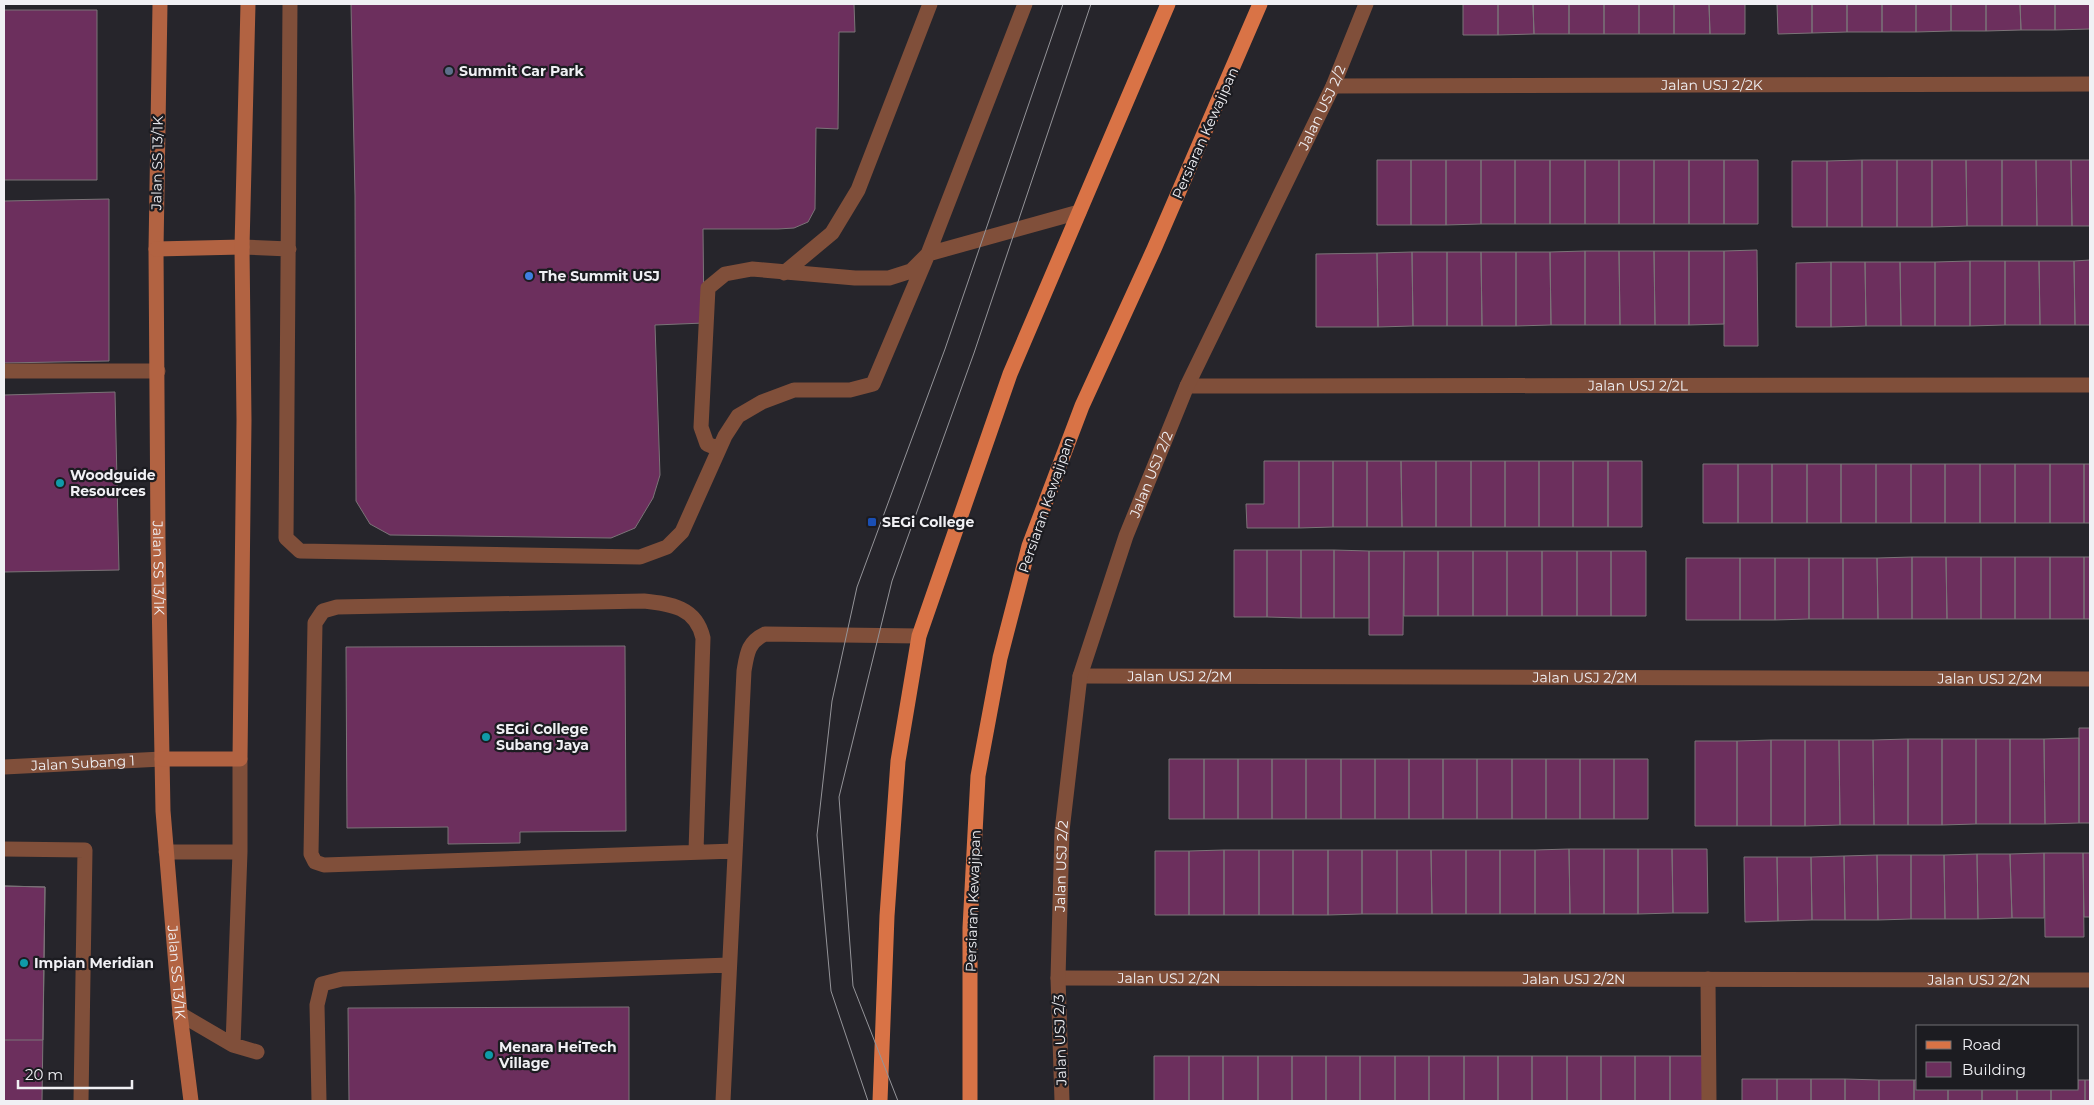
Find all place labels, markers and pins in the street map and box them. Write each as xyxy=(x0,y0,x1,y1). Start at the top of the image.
place label: Summit Car Park xyxy=(459,62,585,80)
marker: Summit Car Park xyxy=(443,65,455,77)
place label: The Summit USJ xyxy=(539,267,660,285)
marker: The Summit USJ xyxy=(523,270,535,282)
place label: Woodguide Resources xyxy=(70,466,156,500)
marker: Woodguide Resources xyxy=(54,477,66,489)
place label: SEGi College xyxy=(882,513,974,531)
marker: SEGi College xyxy=(866,516,878,528)
place label: SEGi College Subang Jaya xyxy=(496,720,589,754)
marker: SEGi College Subang Jaya xyxy=(480,731,492,743)
place label: Impian Meridian xyxy=(34,954,154,972)
marker: Impian Meridian xyxy=(18,957,30,969)
place label: Menara HeiTech Village xyxy=(498,1038,617,1072)
marker: Menara HeiTech Village xyxy=(483,1049,495,1061)

